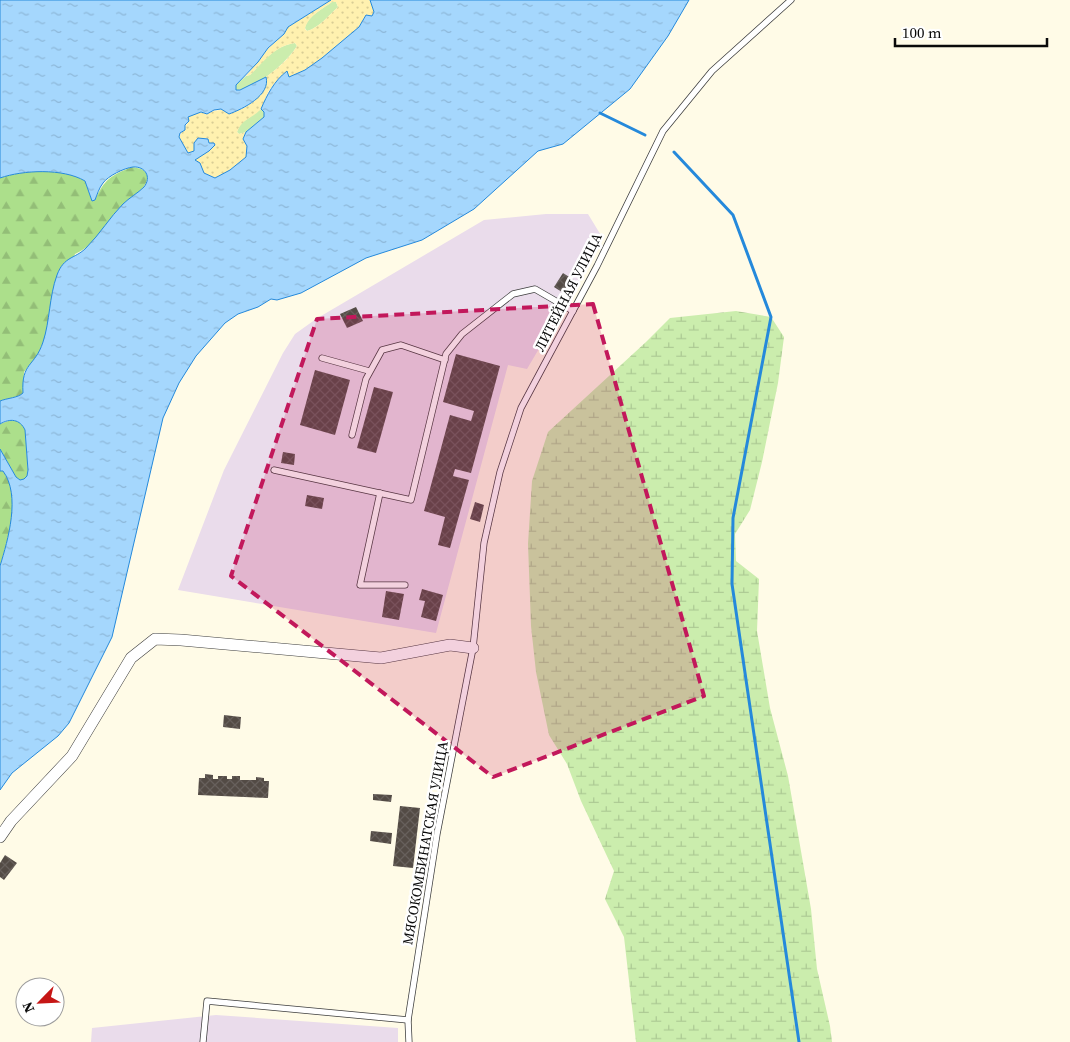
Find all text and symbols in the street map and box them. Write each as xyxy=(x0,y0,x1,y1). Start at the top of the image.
scale bar xyxy=(895,15,1048,47)
text: 100 m xyxy=(902,22,942,43)
street label: ЛИТЕЙНАЯ УЛИЦА xyxy=(529,229,607,355)
street label: МЯСОКОМБИНАТСКАЯ УЛИЦА xyxy=(397,739,453,946)
north arrow xyxy=(15,977,65,1027)
text: N xyxy=(17,999,39,1016)

